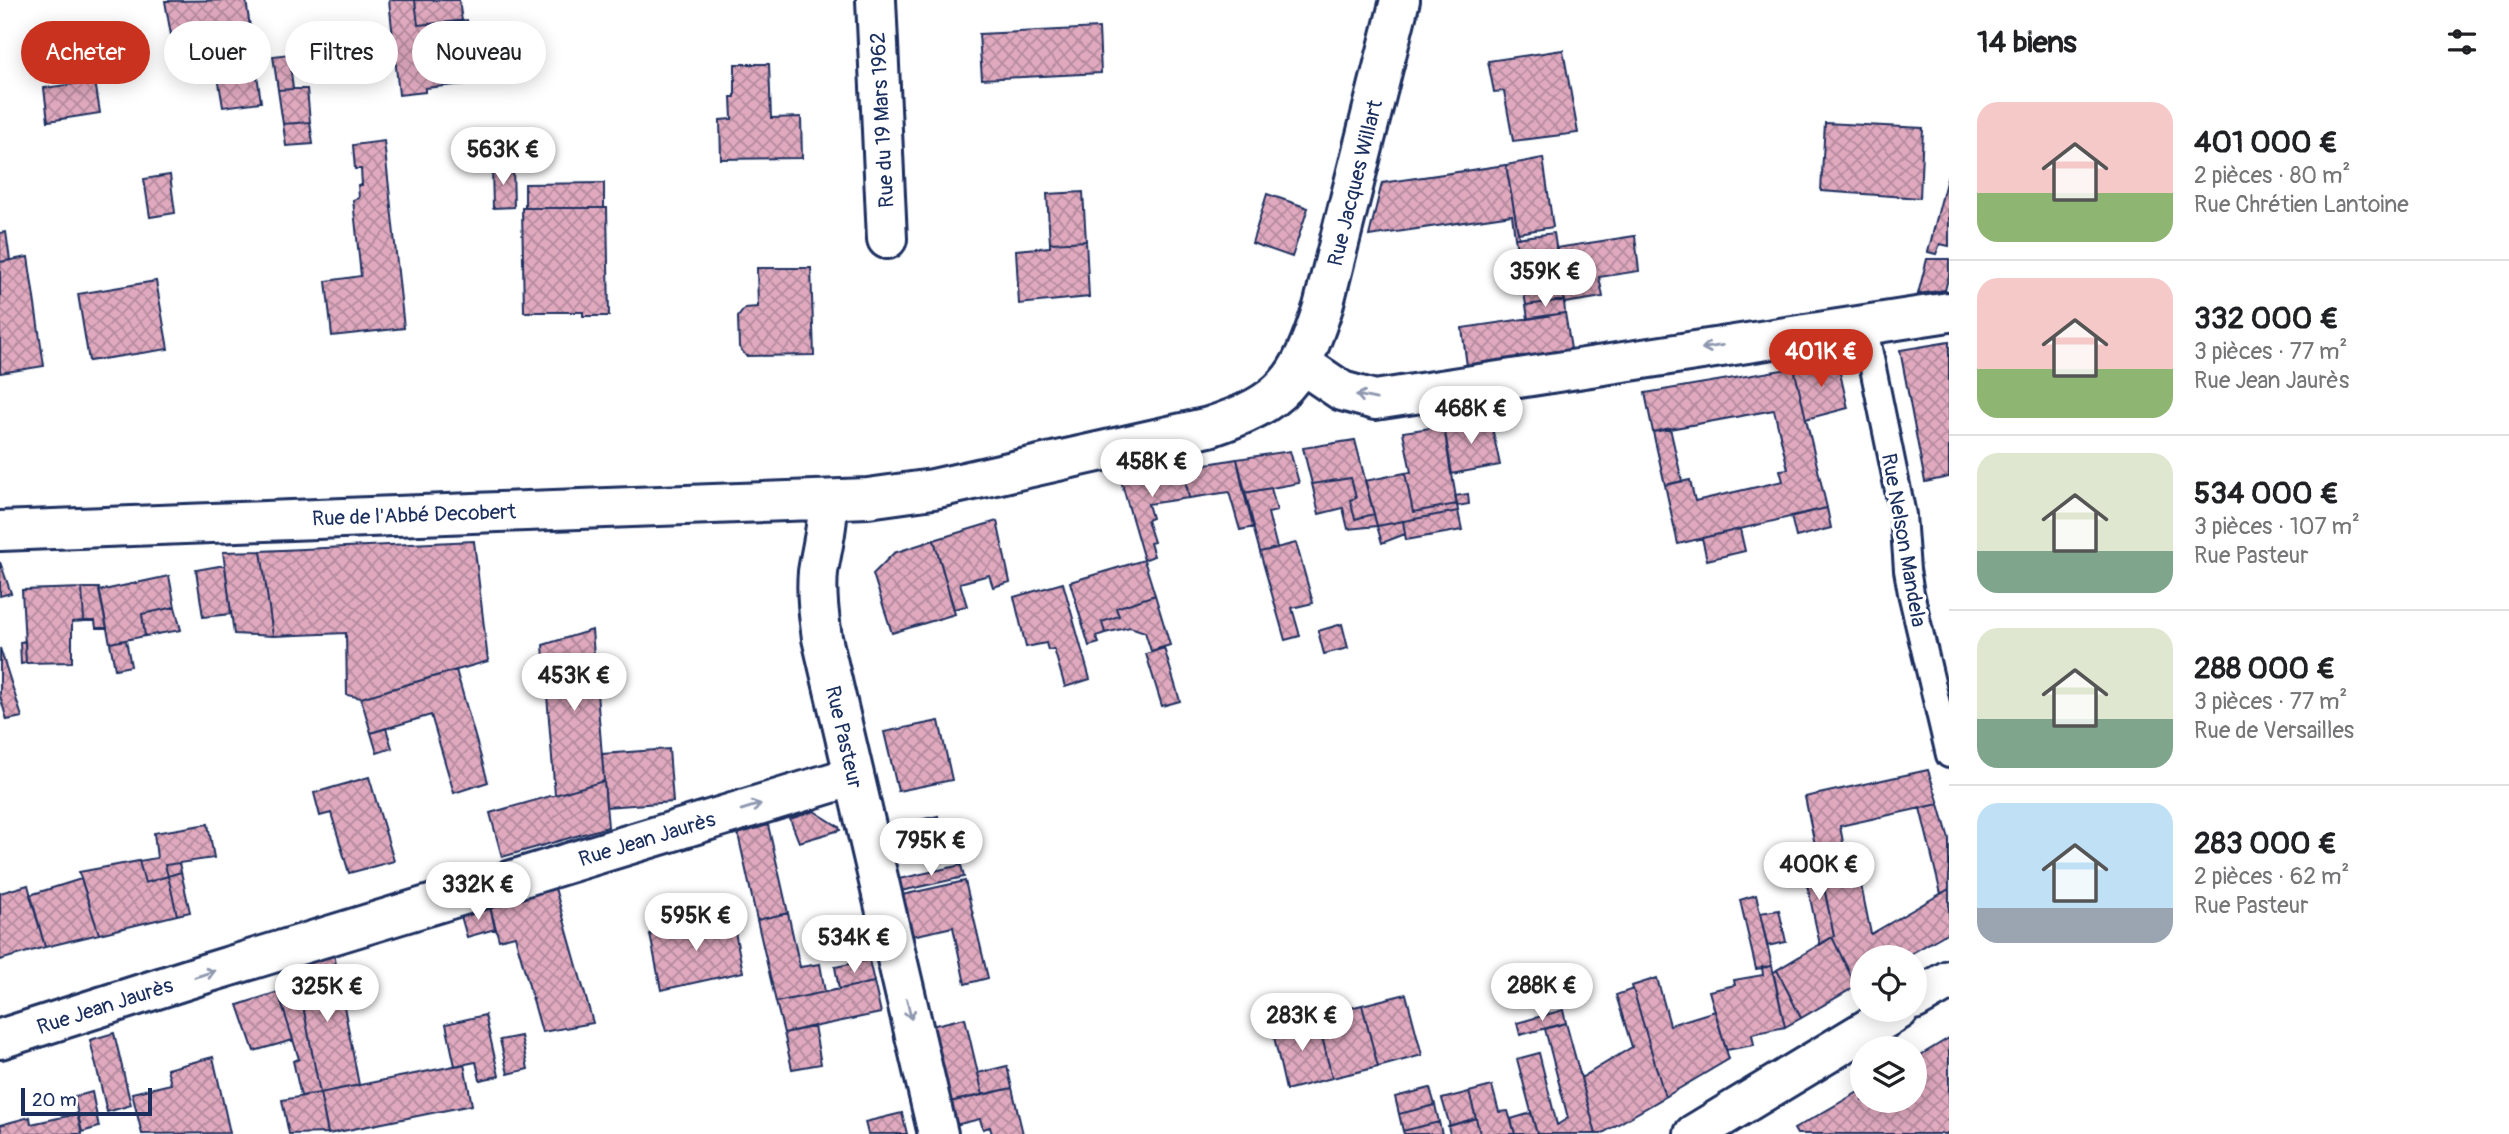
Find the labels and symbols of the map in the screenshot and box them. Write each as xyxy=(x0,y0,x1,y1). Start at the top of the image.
street label: Rue du 19 Mars 1962 xyxy=(864,31,901,209)
street label: Rue Jacques Willart xyxy=(1322,97,1389,269)
pin: 563K € xyxy=(446,128,560,187)
pin: 359K € xyxy=(1488,250,1602,309)
pin: 401K € xyxy=(1764,330,1878,389)
one-way arrow xyxy=(1701,341,1724,354)
pin: 468K € xyxy=(1414,386,1528,446)
one-way arrow xyxy=(1356,390,1378,403)
pin: 458K € xyxy=(1095,440,1209,499)
street label: Rue Nelson Mandela xyxy=(1875,451,1932,629)
street label: Rue de l'Abbé Decobert xyxy=(311,498,517,533)
pin: 453K € xyxy=(517,654,631,713)
street label: Rue Pasteur xyxy=(819,683,869,792)
one-way arrow xyxy=(739,800,761,813)
street label: Rue Jean Jaurès xyxy=(575,806,719,873)
pin: 795K € xyxy=(874,818,988,878)
pin: 400K € xyxy=(1762,842,1876,902)
pin: 332K € xyxy=(421,862,535,922)
pin: 595K € xyxy=(639,894,753,953)
pin: 534K € xyxy=(797,916,911,975)
pin: 325K € xyxy=(270,964,384,1024)
pin: 288K € xyxy=(1485,964,1599,1023)
one-way arrow xyxy=(194,967,216,980)
street label: Rue Jean Jaurès xyxy=(34,972,177,1041)
pin: 283K € xyxy=(1245,993,1359,1053)
one-way arrow xyxy=(902,997,916,1020)
scale bar xyxy=(21,1085,152,1117)

